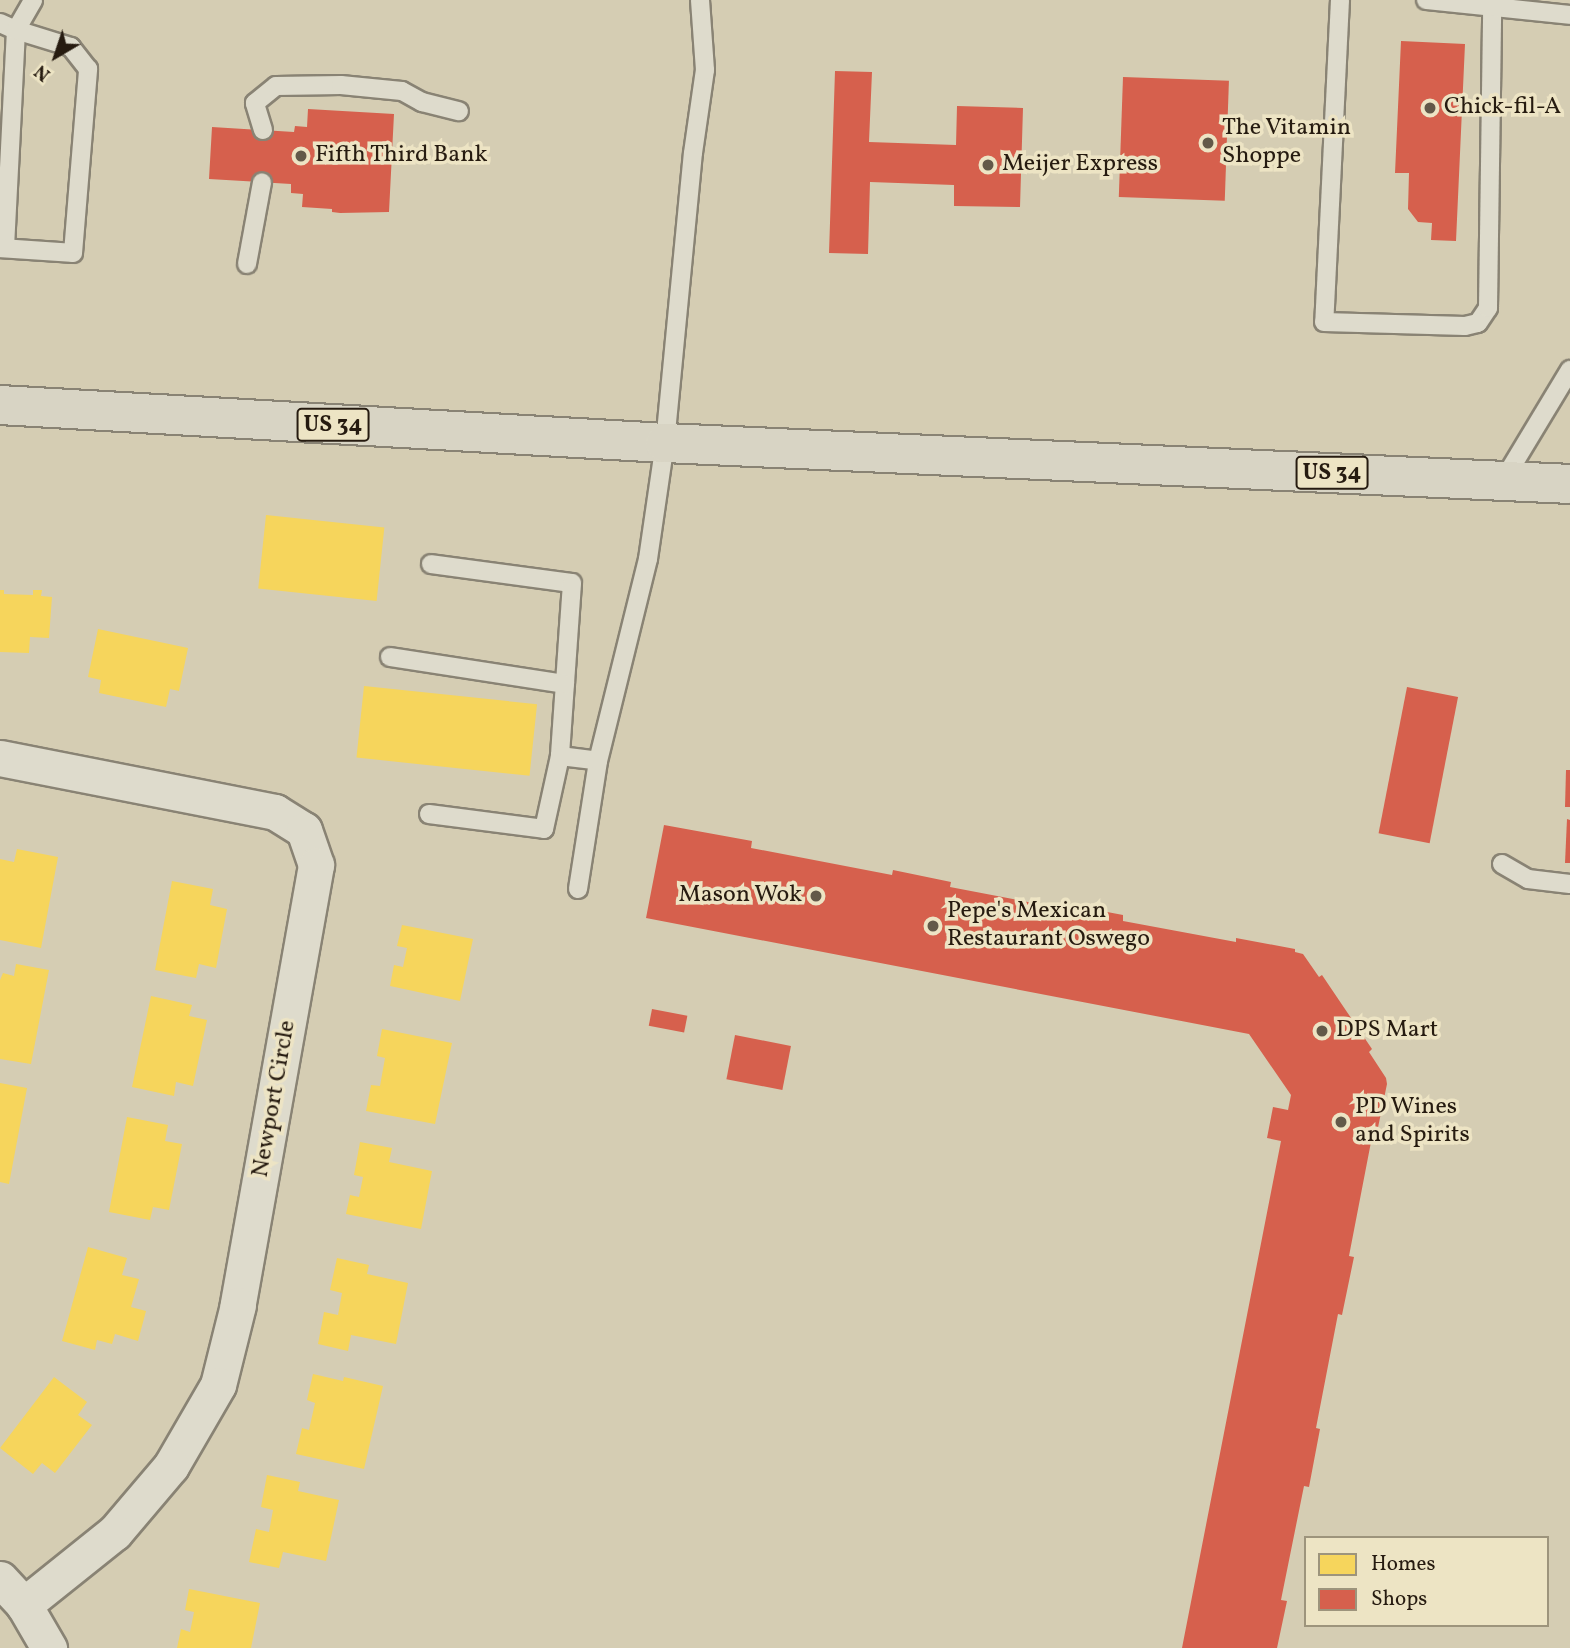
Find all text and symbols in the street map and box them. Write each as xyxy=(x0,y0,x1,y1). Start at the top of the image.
north arrow xyxy=(21,21,91,91)
text: N xyxy=(29,58,56,87)
place label: Chick-fil-A xyxy=(1444,94,1561,122)
marker: Chick-fil-A xyxy=(1422,100,1438,116)
place label: The Vitamin Shoppe xyxy=(1222,115,1352,171)
marker: The Vitamin Shoppe xyxy=(1200,135,1216,151)
place label: Fifth Third Bank xyxy=(315,142,488,170)
marker: Fifth Third Bank xyxy=(293,148,309,164)
place label: Meijer Express xyxy=(1002,151,1158,179)
marker: Meijer Express xyxy=(980,157,996,173)
road number: US 34 xyxy=(296,406,370,444)
road number: US 34 xyxy=(1295,453,1369,492)
place label: Mason Wok xyxy=(678,882,802,910)
marker: Mason Wok xyxy=(808,888,824,904)
place label: Pepe's Mexican Restaurant Oswego xyxy=(947,898,1150,954)
marker: Pepe's Mexican Restaurant Oswego xyxy=(925,918,941,934)
place label: DPS Mart xyxy=(1336,1017,1438,1045)
street label: Newport Circle xyxy=(247,1018,303,1180)
marker: DPS Mart xyxy=(1314,1023,1330,1039)
place label: PD Wines and Spirits xyxy=(1355,1094,1470,1150)
marker: PD Wines and Spirits xyxy=(1333,1114,1349,1130)
legend xyxy=(1304,1536,1549,1627)
text: Homes xyxy=(1371,1550,1436,1579)
text: Shops xyxy=(1371,1585,1427,1614)

